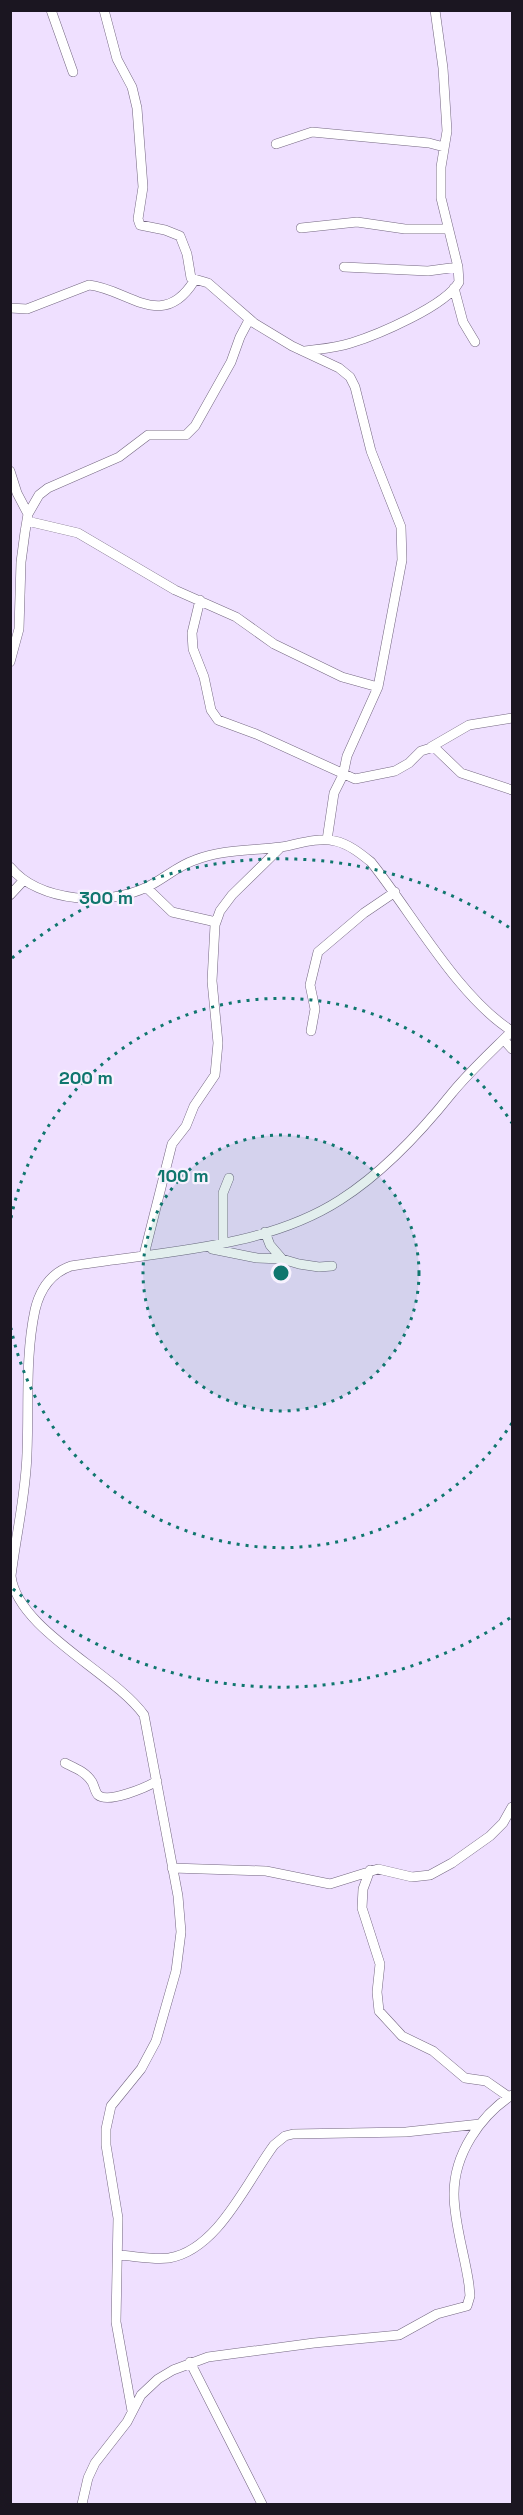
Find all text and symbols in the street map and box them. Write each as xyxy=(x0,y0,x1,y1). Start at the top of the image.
text: 300 m xyxy=(79,886,133,909)
text: 200 m xyxy=(59,1066,113,1089)
text: 100 m xyxy=(157,1164,209,1187)
centre of rings xyxy=(271,1263,291,1283)

